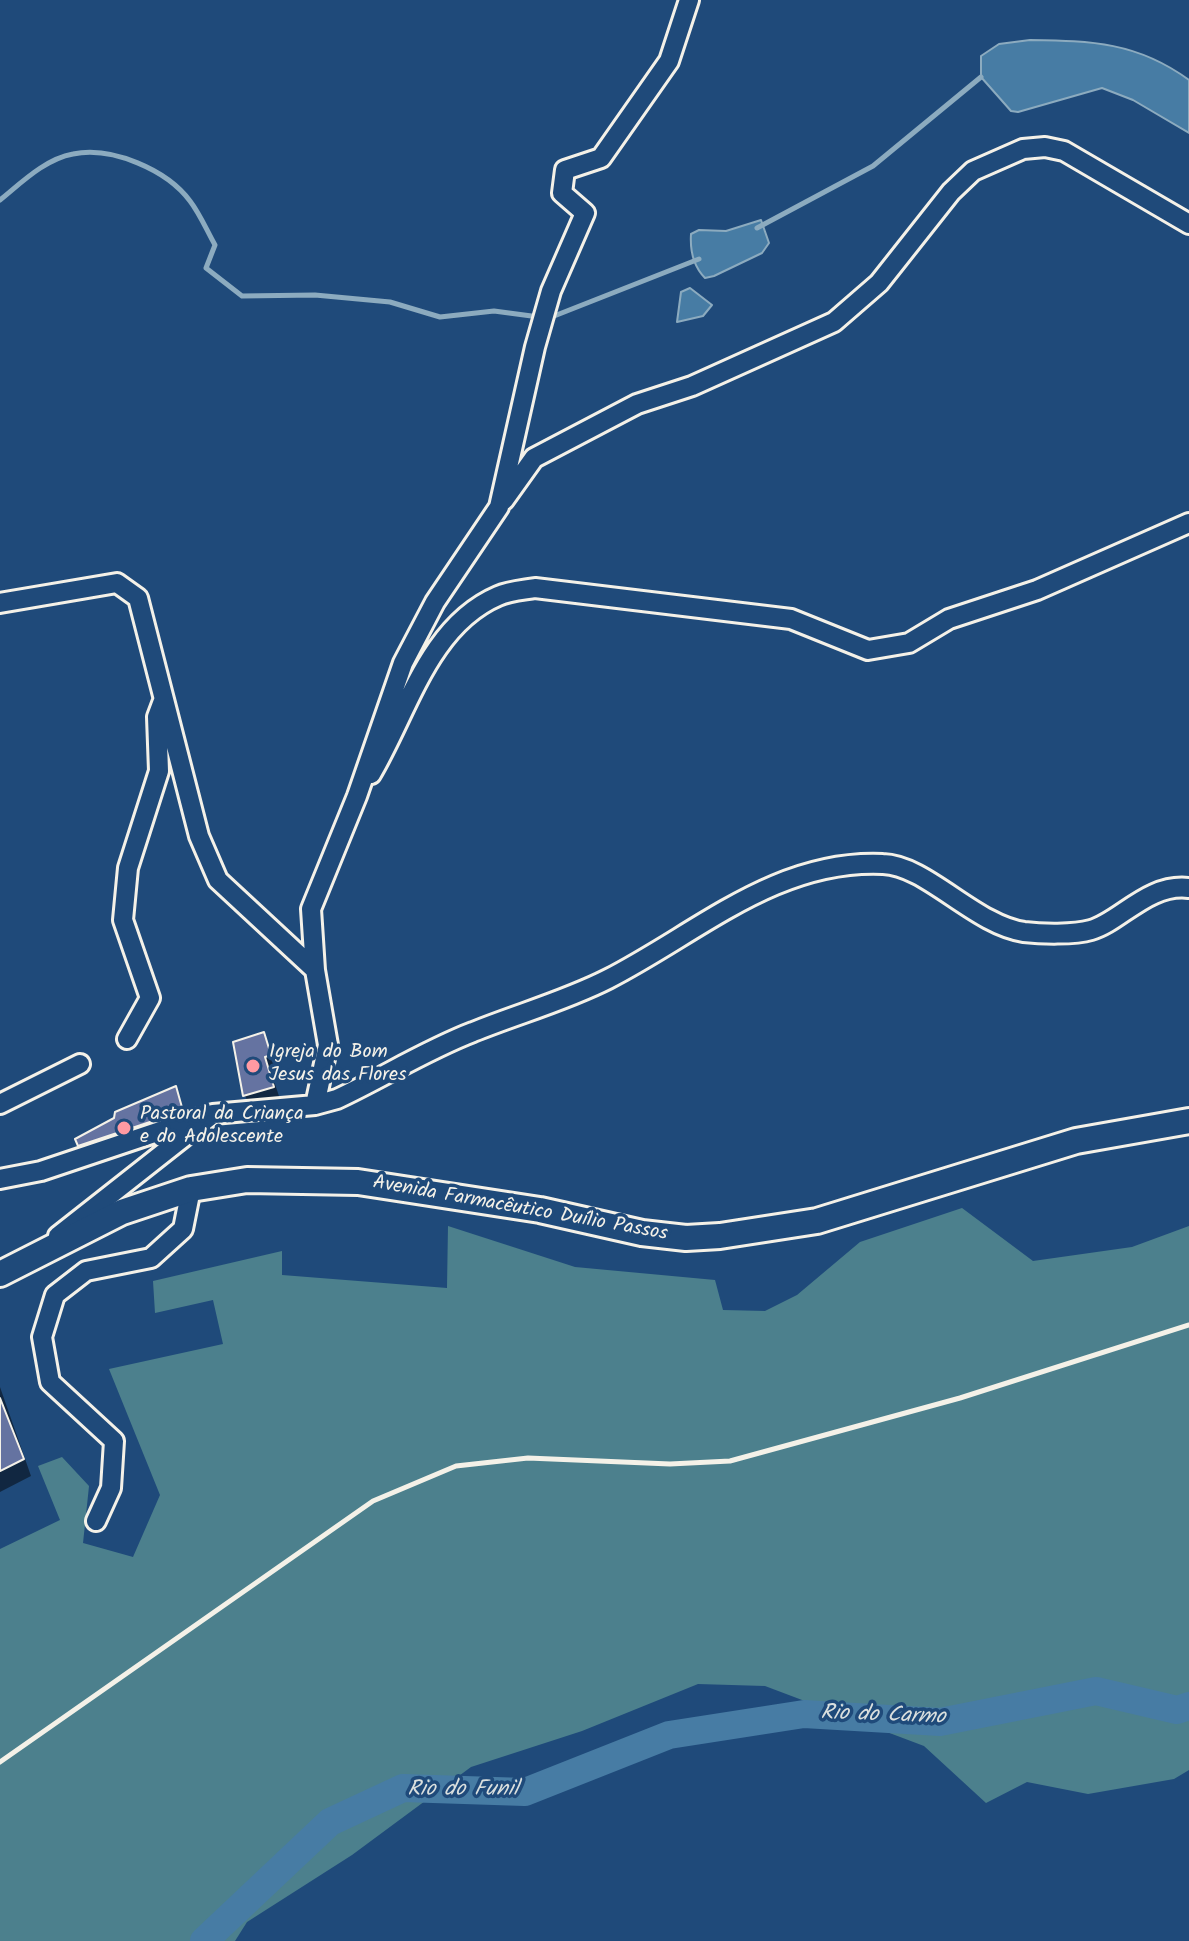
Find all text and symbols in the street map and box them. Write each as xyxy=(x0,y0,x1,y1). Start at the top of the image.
place label: Igreja do Bom Jesus das Flores xyxy=(269,1042,406,1089)
marker: Igreja do Bom Jesus das Flores xyxy=(244,1057,262,1075)
place label: Pastoral da Criança e do Adolescente xyxy=(140,1104,304,1151)
marker: Pastoral da Criança e do Adolescente xyxy=(115,1119,133,1137)
street label: Avenida Farmacêutico Duílio Passos xyxy=(371,1172,669,1248)
water label: Rio do Carmo xyxy=(820,1702,946,1732)
water label: Rio do Funil xyxy=(407,1778,519,1804)

